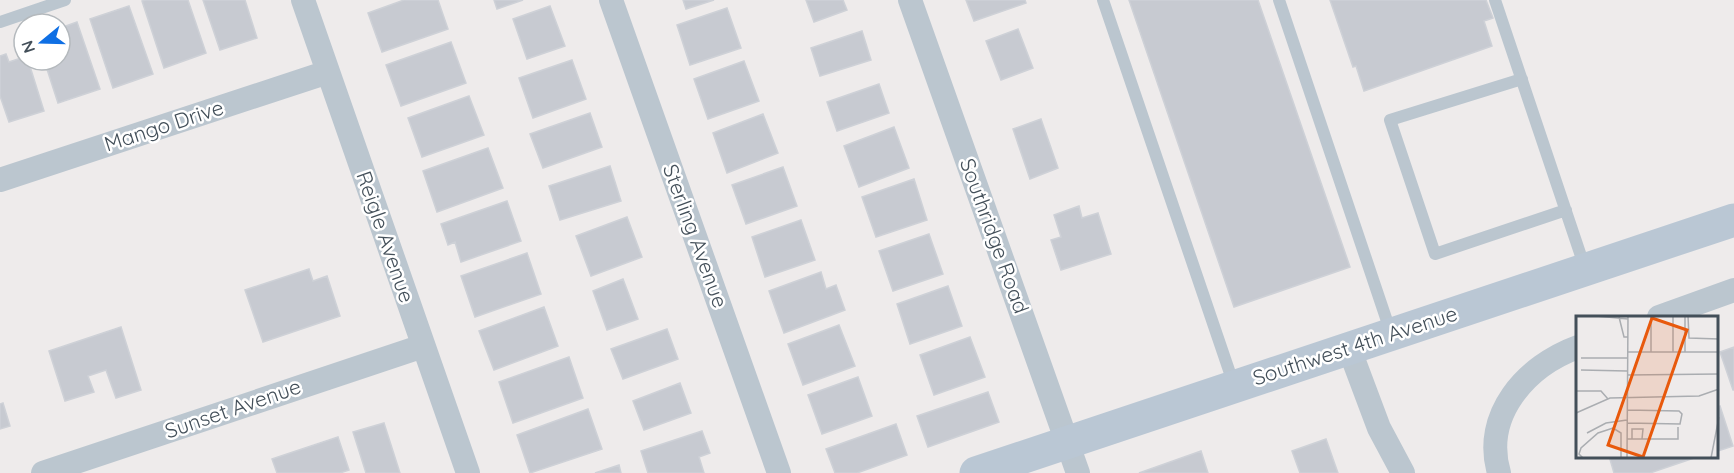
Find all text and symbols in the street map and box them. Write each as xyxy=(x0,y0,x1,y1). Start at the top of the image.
north arrow xyxy=(12,12,72,72)
text: N xyxy=(16,38,39,56)
street label: Mango Drive xyxy=(101,94,227,157)
street label: Southridge Road xyxy=(955,155,1035,317)
street label: Sterling Avenue xyxy=(658,160,734,311)
street label: Reigle Avenue xyxy=(351,167,421,306)
street label: Southwest 4th Avenue xyxy=(1249,300,1460,390)
inset map xyxy=(1576,316,1719,458)
street label: Sunset Avenue xyxy=(161,373,304,444)

